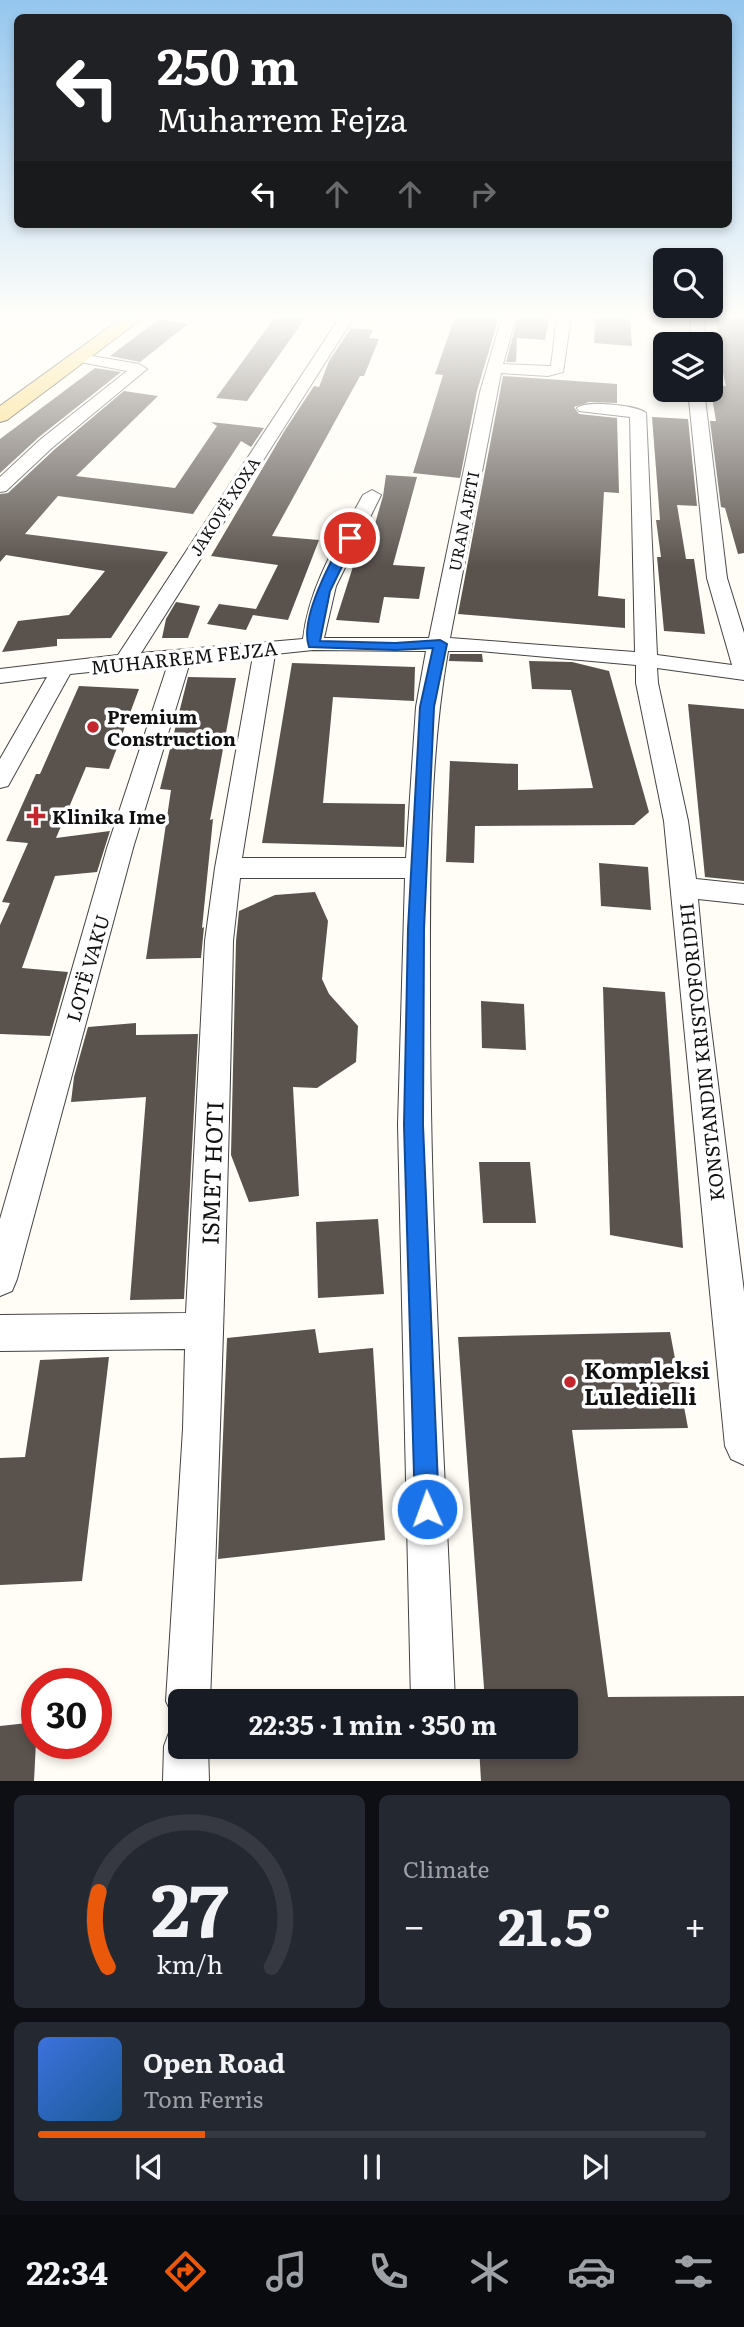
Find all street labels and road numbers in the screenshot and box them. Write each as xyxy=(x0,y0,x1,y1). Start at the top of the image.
street label: JAKOVË XOXA xyxy=(183,452,265,560)
street label: URAN AJETI xyxy=(442,469,484,573)
street label: MUHARREM FEJZA xyxy=(89,633,279,681)
street label: KONSTANDIN KRISTOFORIDHI xyxy=(671,902,731,1202)
street label: LOTË VAKU xyxy=(58,911,116,1025)
street label: ISMET HOTI xyxy=(191,1100,231,1246)

